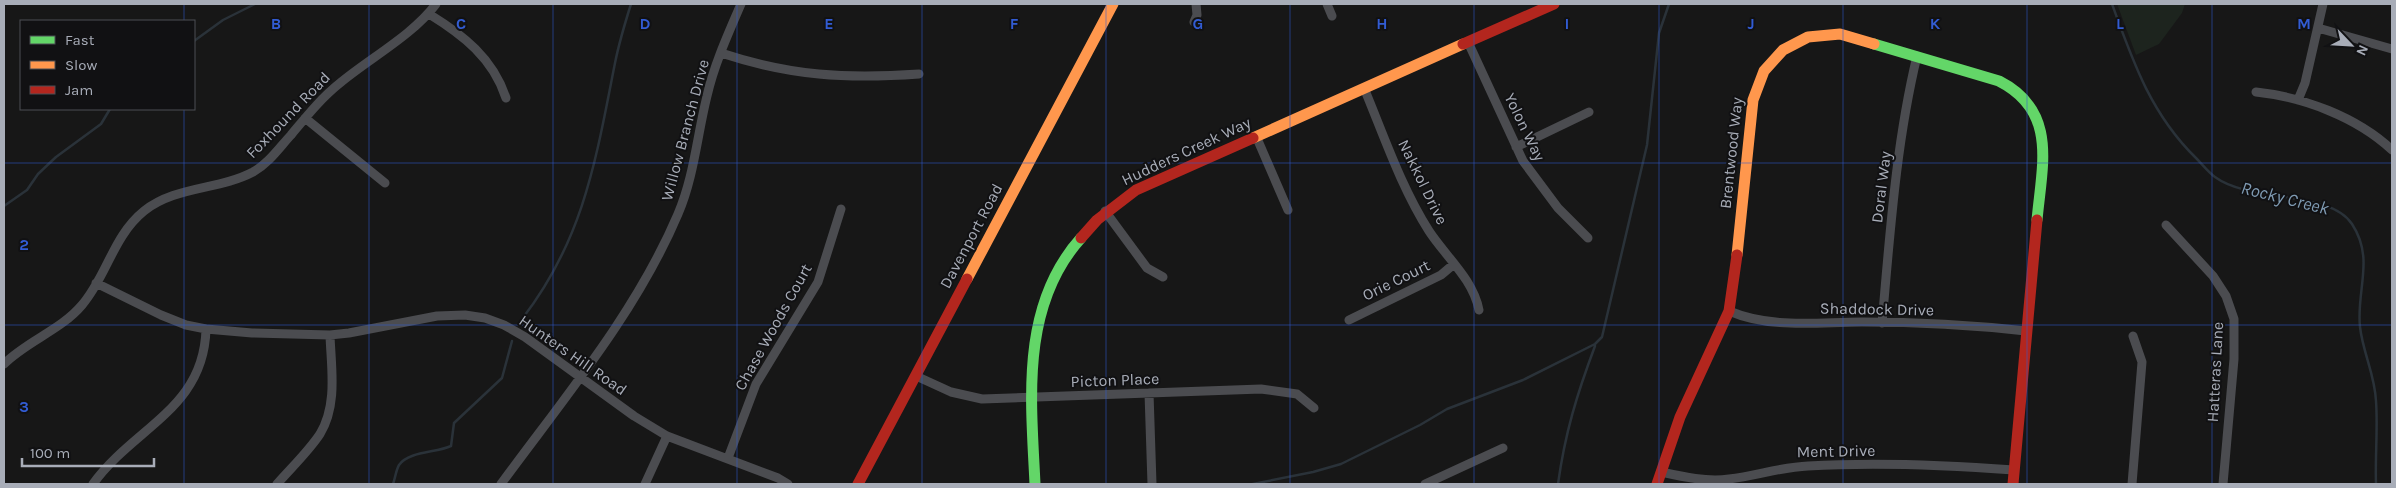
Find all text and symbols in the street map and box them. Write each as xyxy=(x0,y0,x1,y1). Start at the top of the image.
text: B xyxy=(271,14,281,33)
text: C xyxy=(456,14,466,33)
text: D xyxy=(640,14,651,33)
text: E xyxy=(824,14,834,33)
text: F xyxy=(1010,14,1019,33)
text: G xyxy=(1193,14,1203,33)
text: H xyxy=(1376,14,1388,33)
text: I xyxy=(1565,14,1569,33)
text: J xyxy=(1747,14,1755,33)
text: K xyxy=(1930,14,1941,33)
text: L xyxy=(2116,14,2124,33)
text: M xyxy=(2297,14,2311,33)
legend xyxy=(20,20,195,110)
north arrow xyxy=(2326,20,2376,70)
text: Fast xyxy=(65,31,95,49)
text: N xyxy=(2353,42,2372,58)
text: Slow xyxy=(65,56,97,74)
street label: Willow Branch Drive xyxy=(657,57,713,203)
street label: Foxhound Road xyxy=(242,68,334,162)
text: Jam xyxy=(65,81,93,99)
street label: Yolon Way xyxy=(1500,90,1550,165)
street label: Brentwood Way xyxy=(1716,96,1746,210)
street label: Hudders Creek Way xyxy=(1118,112,1254,189)
street label: Nakkol Drive xyxy=(1394,136,1452,228)
street label: Doral Way xyxy=(1867,149,1895,224)
water label: Rocky Creek xyxy=(2239,176,2332,220)
street label: Davenport Road xyxy=(935,180,1007,292)
text: 2 xyxy=(19,235,29,254)
street label: Orie Court xyxy=(1359,255,1433,305)
street label: Chase Woods Court xyxy=(730,260,816,394)
street label: Shaddock Drive xyxy=(1820,299,1934,319)
street label: Hunters Hill Road xyxy=(515,311,631,399)
street label: Hatteras Lane xyxy=(2203,321,2227,423)
street label: Picton Place xyxy=(1070,369,1160,391)
text: 3 xyxy=(19,397,29,416)
scale bar xyxy=(22,436,155,468)
street label: Ment Drive xyxy=(1797,441,1875,461)
text: 100 m xyxy=(30,444,70,462)

